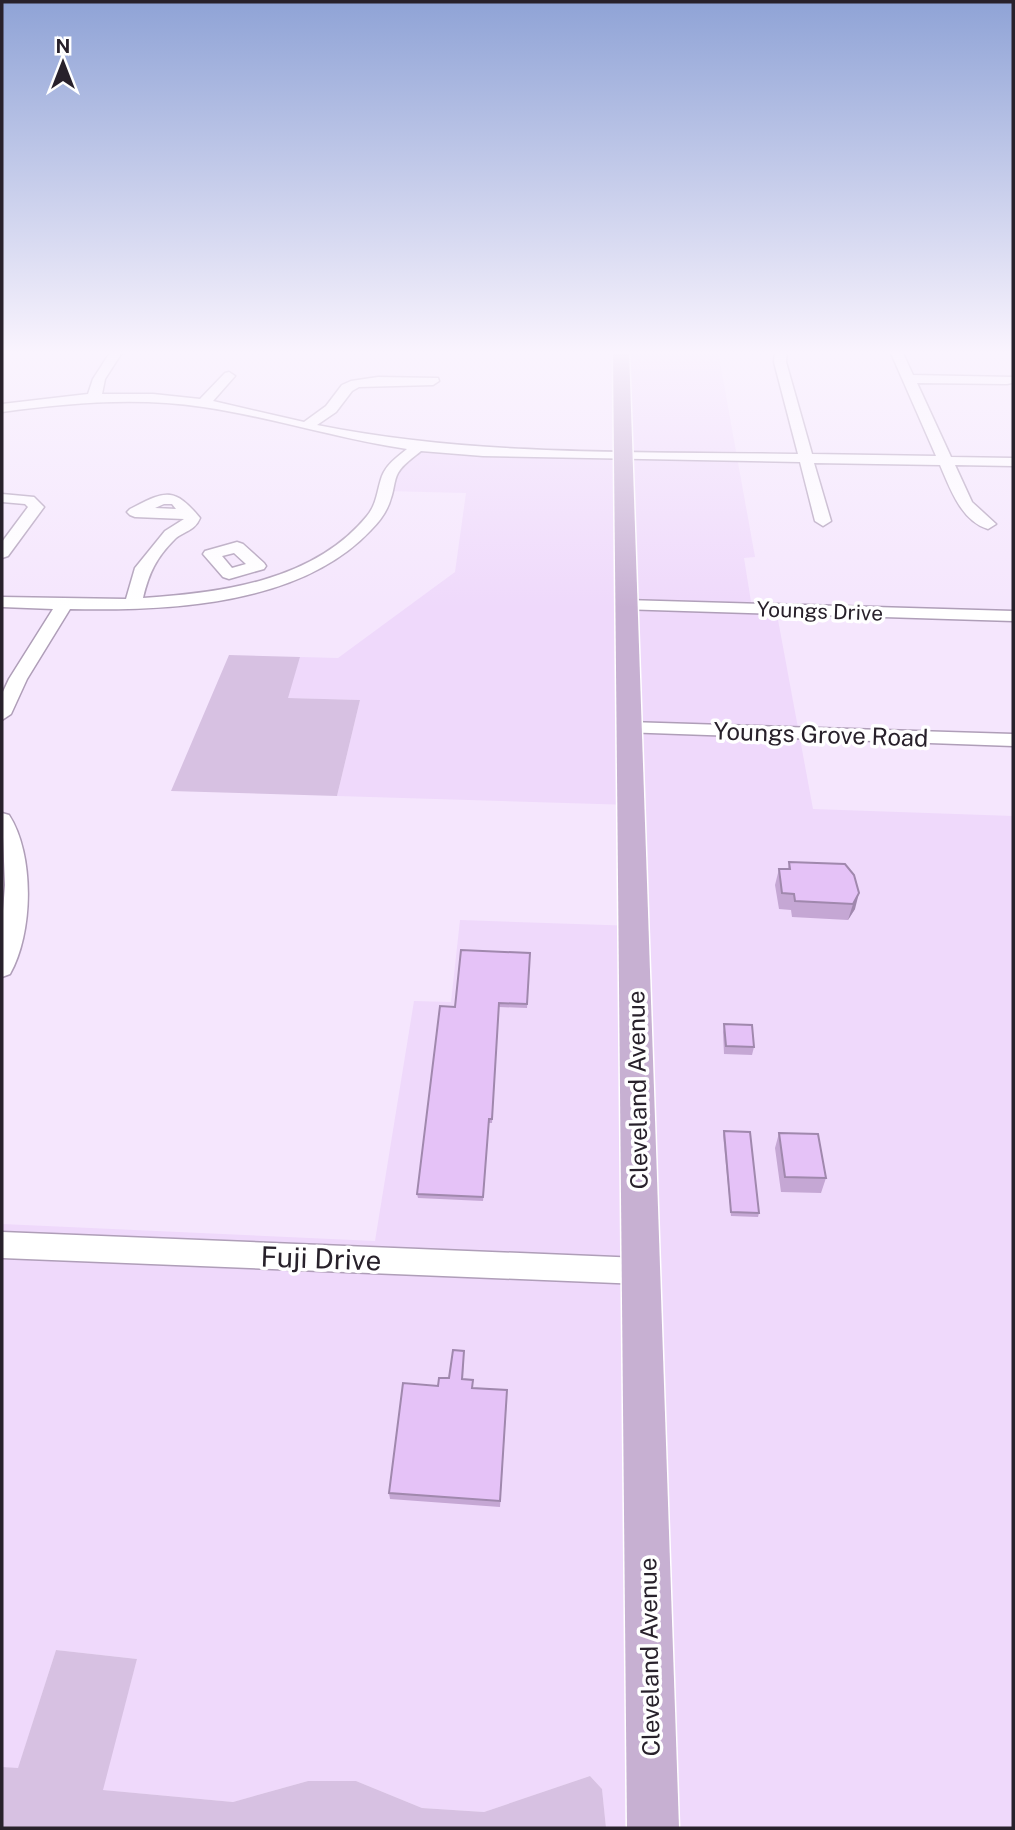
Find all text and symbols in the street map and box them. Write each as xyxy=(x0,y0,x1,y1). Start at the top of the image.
north arrow xyxy=(28,28,98,98)
text: N xyxy=(56,35,70,57)
street label: Youngs Drive xyxy=(756,596,884,626)
street label: Youngs Grove Road xyxy=(713,716,929,752)
street label: Cleveland Avenue xyxy=(621,990,653,1190)
street label: Fuji Drive xyxy=(260,1239,382,1277)
street label: Cleveland Avenue xyxy=(633,1557,665,1757)

